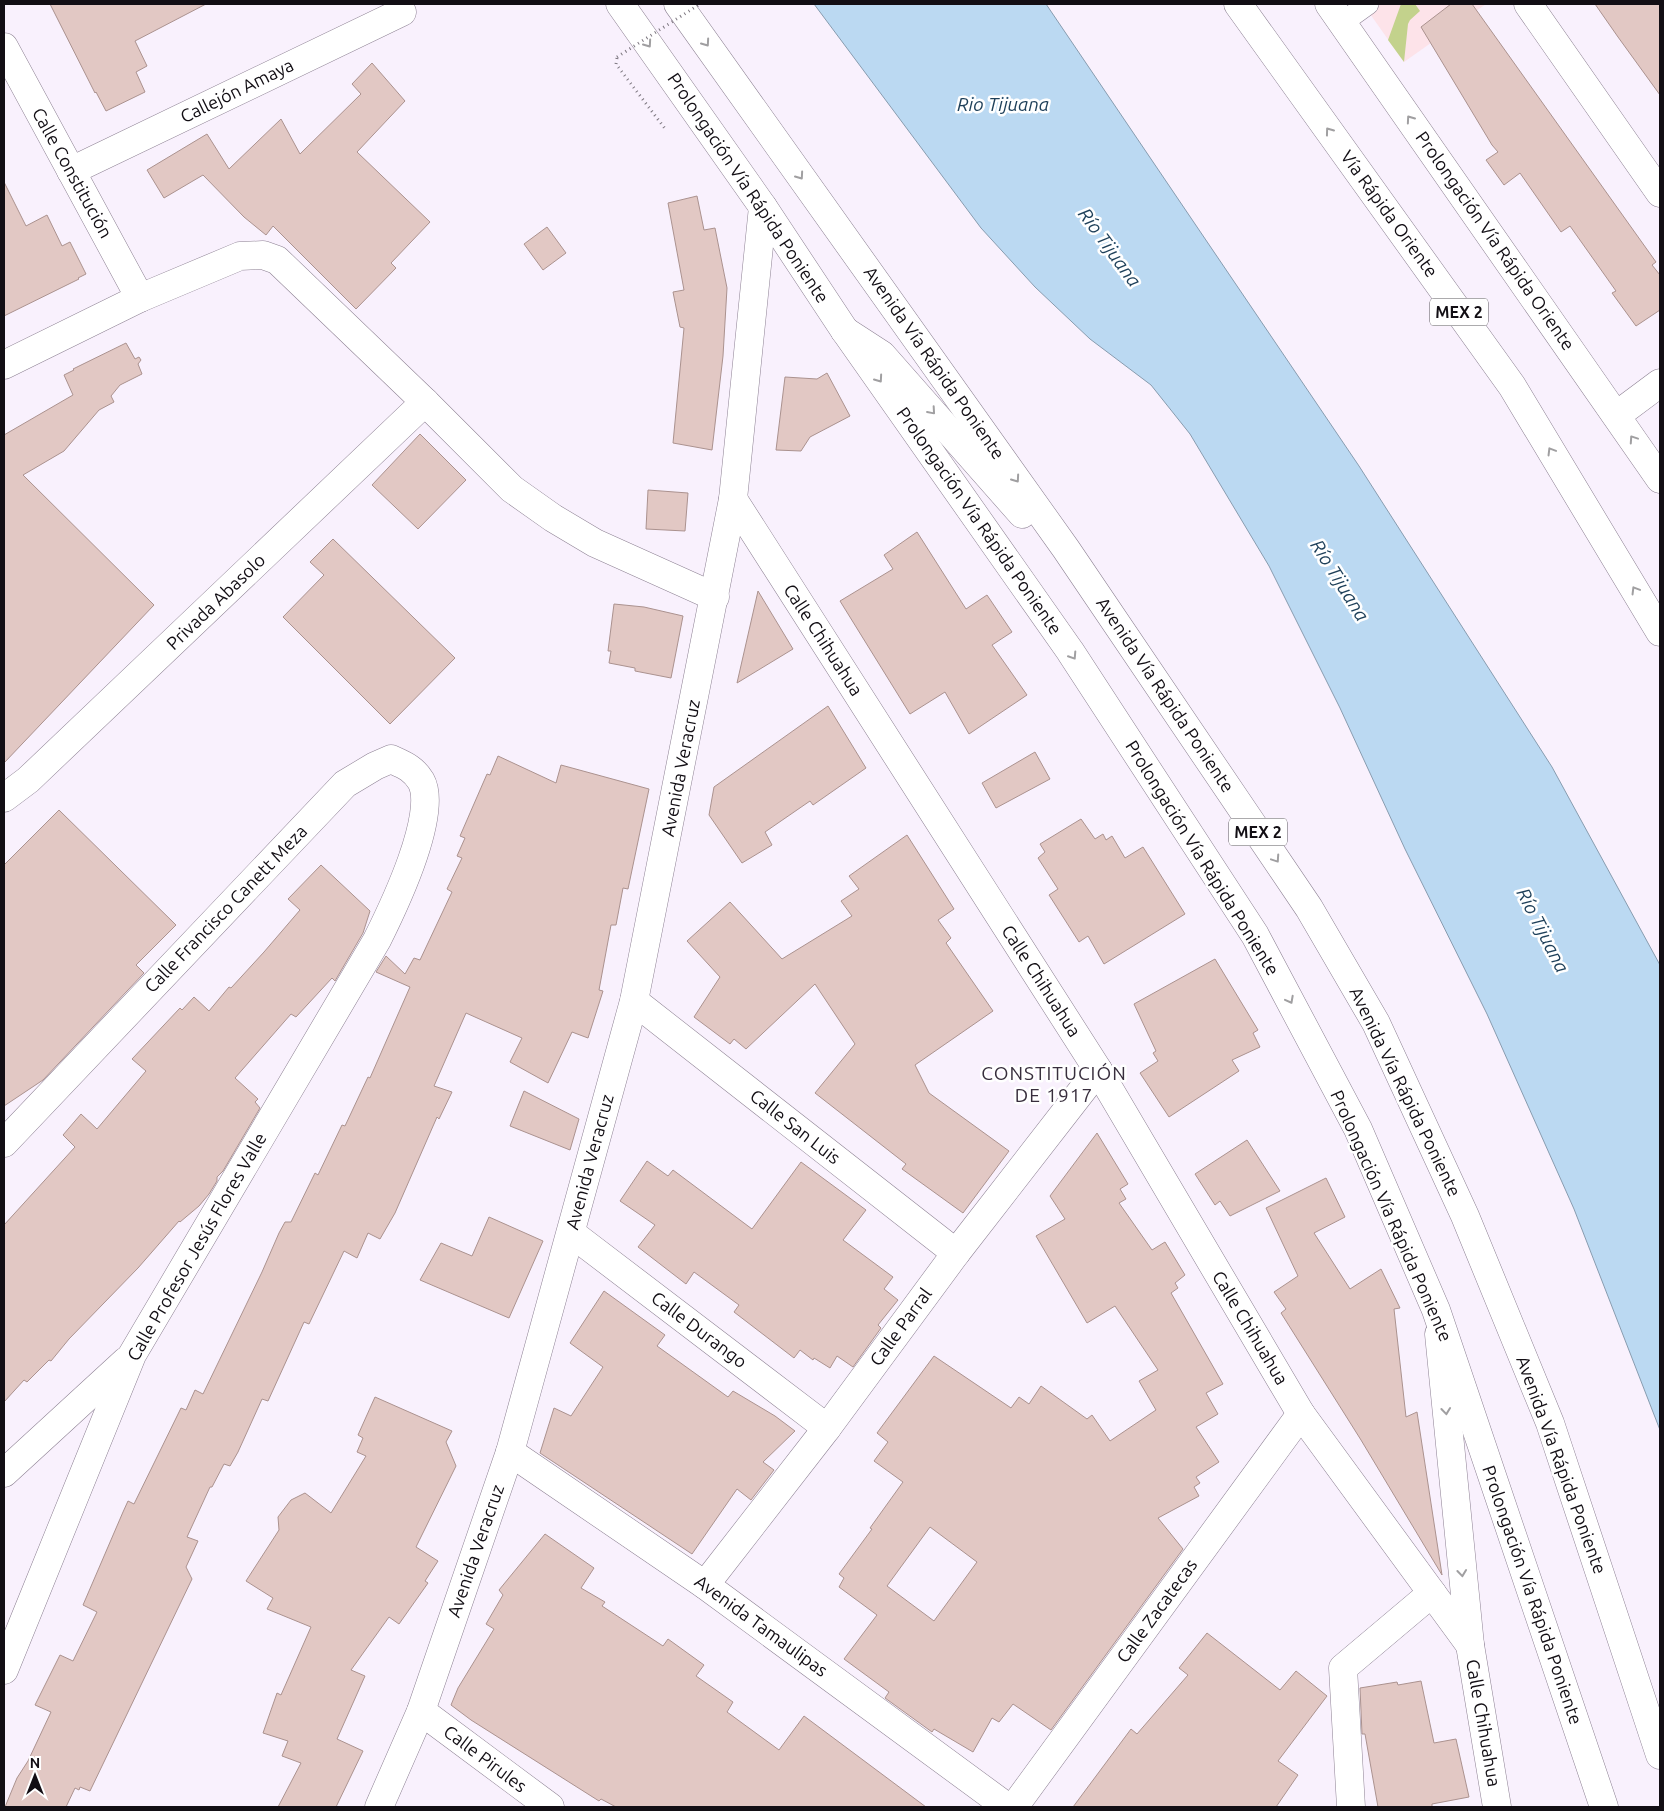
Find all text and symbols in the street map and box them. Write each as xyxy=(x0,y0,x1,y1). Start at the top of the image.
one-way arrow xyxy=(642,38,651,48)
one-way arrow xyxy=(700,38,709,47)
street label: Callejón Amaya xyxy=(177,54,296,126)
street label: Prolongación Vía Rápida Poniente xyxy=(664,69,833,306)
water label: Rio Tijuana xyxy=(957,93,1049,115)
street label: Calle Constitución xyxy=(29,104,117,241)
one-way arrow xyxy=(1407,115,1416,125)
one-way arrow xyxy=(1326,127,1335,137)
street label: Prolongación Vía Rápida Oriente xyxy=(1412,127,1579,354)
street label: Vía Rápida Oriente xyxy=(1337,146,1442,281)
one-way arrow xyxy=(794,170,803,180)
water label: Río Tijuana xyxy=(1074,203,1146,291)
street label: Avenida Vía Rápida Poniente xyxy=(860,262,1009,463)
road number: MEX 2 xyxy=(1430,298,1488,326)
one-way arrow xyxy=(873,373,882,383)
street label: Prolongación Vía Rápida Poniente xyxy=(893,403,1066,638)
one-way arrow xyxy=(926,405,935,414)
one-way arrow xyxy=(1630,435,1639,445)
one-way arrow xyxy=(1548,448,1558,457)
one-way arrow xyxy=(1011,473,1019,482)
water label: Río Tijuana xyxy=(1306,535,1374,625)
street label: Privada Abasolo xyxy=(162,549,269,653)
street label: Calle Chihuahua xyxy=(780,580,867,699)
one-way arrow xyxy=(1632,587,1642,596)
street label: Avenida Vía Rápida Poniente xyxy=(1093,593,1239,796)
one-way arrow xyxy=(1067,650,1076,659)
street label: Avenida Veracruz xyxy=(657,698,703,838)
street label: Prolongación Vía Rápida Poniente xyxy=(1122,736,1284,978)
road number: MEX 2 xyxy=(1229,819,1287,846)
street label: Calle Francisco Canett Meza xyxy=(140,821,311,996)
one-way arrow xyxy=(1270,853,1279,863)
water label: Río Tijuana xyxy=(1512,884,1574,976)
street label: Calle Chihuahua xyxy=(998,921,1085,1040)
street label: Avenida Vía Rápida Poniente xyxy=(1346,984,1465,1200)
one-way arrow xyxy=(1284,995,1294,1004)
district label: CONSTITUCIÓN DE 1917 xyxy=(981,1062,1127,1106)
street label: Calle San Luis xyxy=(747,1085,845,1168)
street label: Prolongación Vía Rápida Poniente xyxy=(1327,1087,1457,1344)
street label: Avenida Veracruz xyxy=(561,1092,617,1232)
street label: Calle Profesor Jesús Flores Valle xyxy=(122,1129,270,1364)
street label: Calle Chihuahua xyxy=(1209,1267,1293,1388)
street label: Calle Parral xyxy=(865,1283,935,1369)
street label: Calle Durango xyxy=(648,1287,751,1371)
street label: Avenida Vía Rápida Poniente xyxy=(1513,1353,1611,1576)
one-way arrow xyxy=(1440,1407,1451,1415)
street label: Prolongación Vía Rápida Poniente xyxy=(1479,1462,1587,1727)
street label: Avenida Veracruz xyxy=(443,1482,507,1620)
street label: Calle Zacatecas xyxy=(1112,1555,1201,1666)
one-way arrow xyxy=(1457,1569,1468,1577)
street label: Avenida Tamaulipas xyxy=(691,1570,832,1680)
street label: Calle Chihuahua xyxy=(1463,1658,1505,1788)
street label: Calle Pirules xyxy=(440,1721,531,1796)
north arrow xyxy=(10,1751,60,1801)
text: N xyxy=(30,1755,40,1771)

